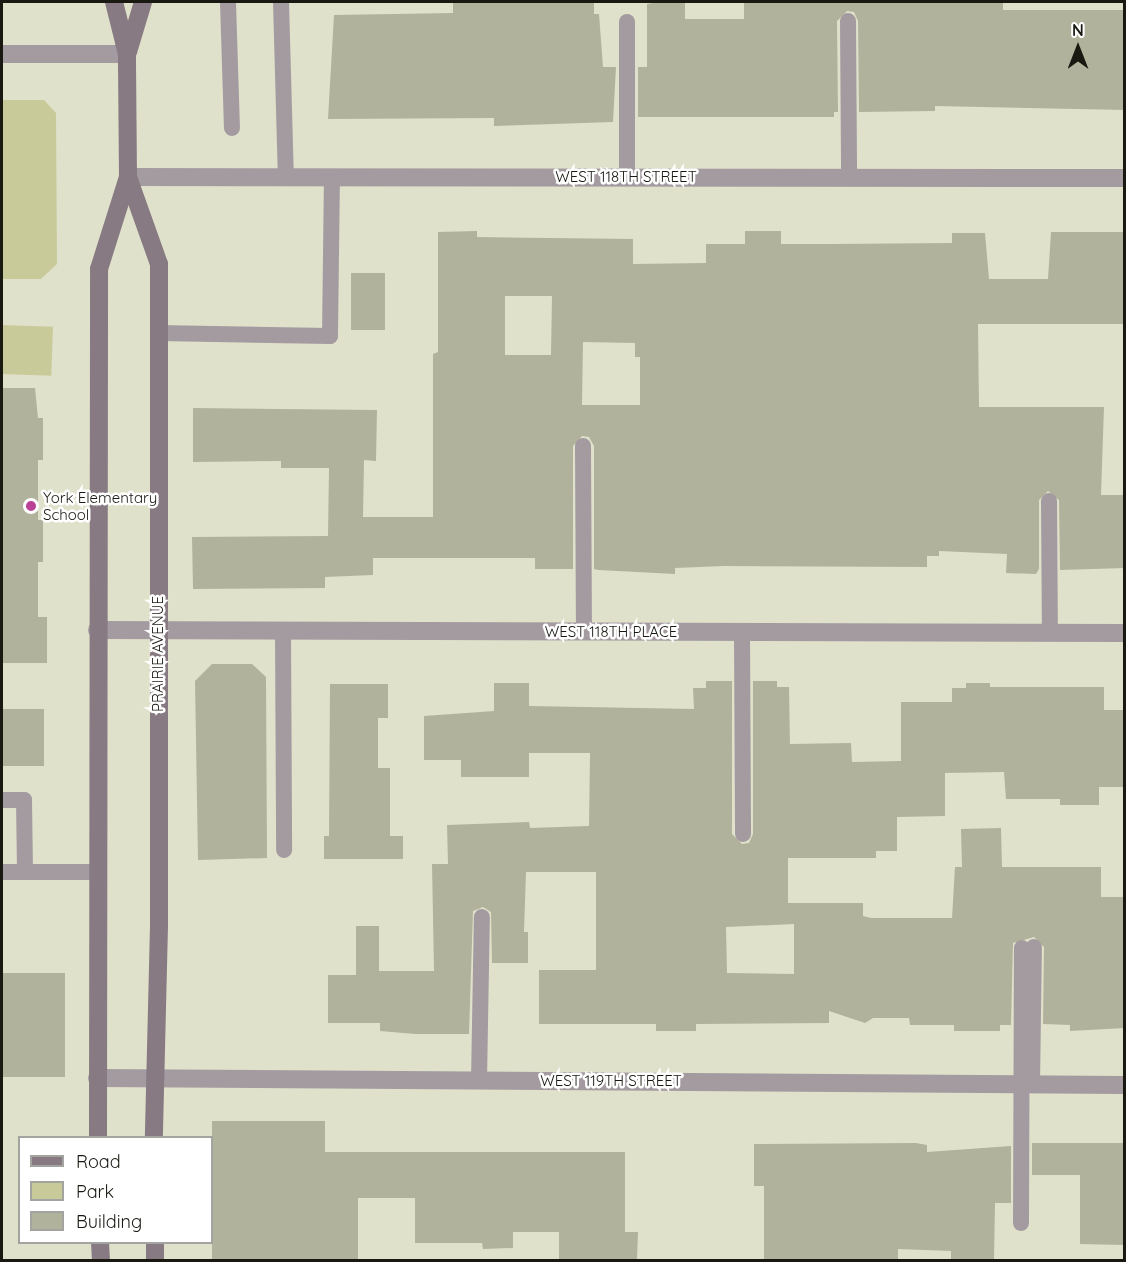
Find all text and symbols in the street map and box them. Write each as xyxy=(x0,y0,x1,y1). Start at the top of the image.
north arrow xyxy=(1048,18,1108,78)
text: N xyxy=(1072,20,1084,40)
street label: WEST 118TH STREET xyxy=(555,168,697,186)
place label: York Elementary School xyxy=(43,488,157,523)
marker: York Elementary School xyxy=(24,499,38,513)
street label: PRAIRIE AVENUE xyxy=(149,596,167,712)
street label: WEST 118TH PLACE xyxy=(545,623,677,641)
street label: WEST 119TH STREET xyxy=(540,1072,682,1090)
legend xyxy=(18,1136,213,1244)
text: Road xyxy=(76,1150,121,1173)
text: Park xyxy=(76,1180,114,1203)
text: Building xyxy=(76,1210,142,1233)

